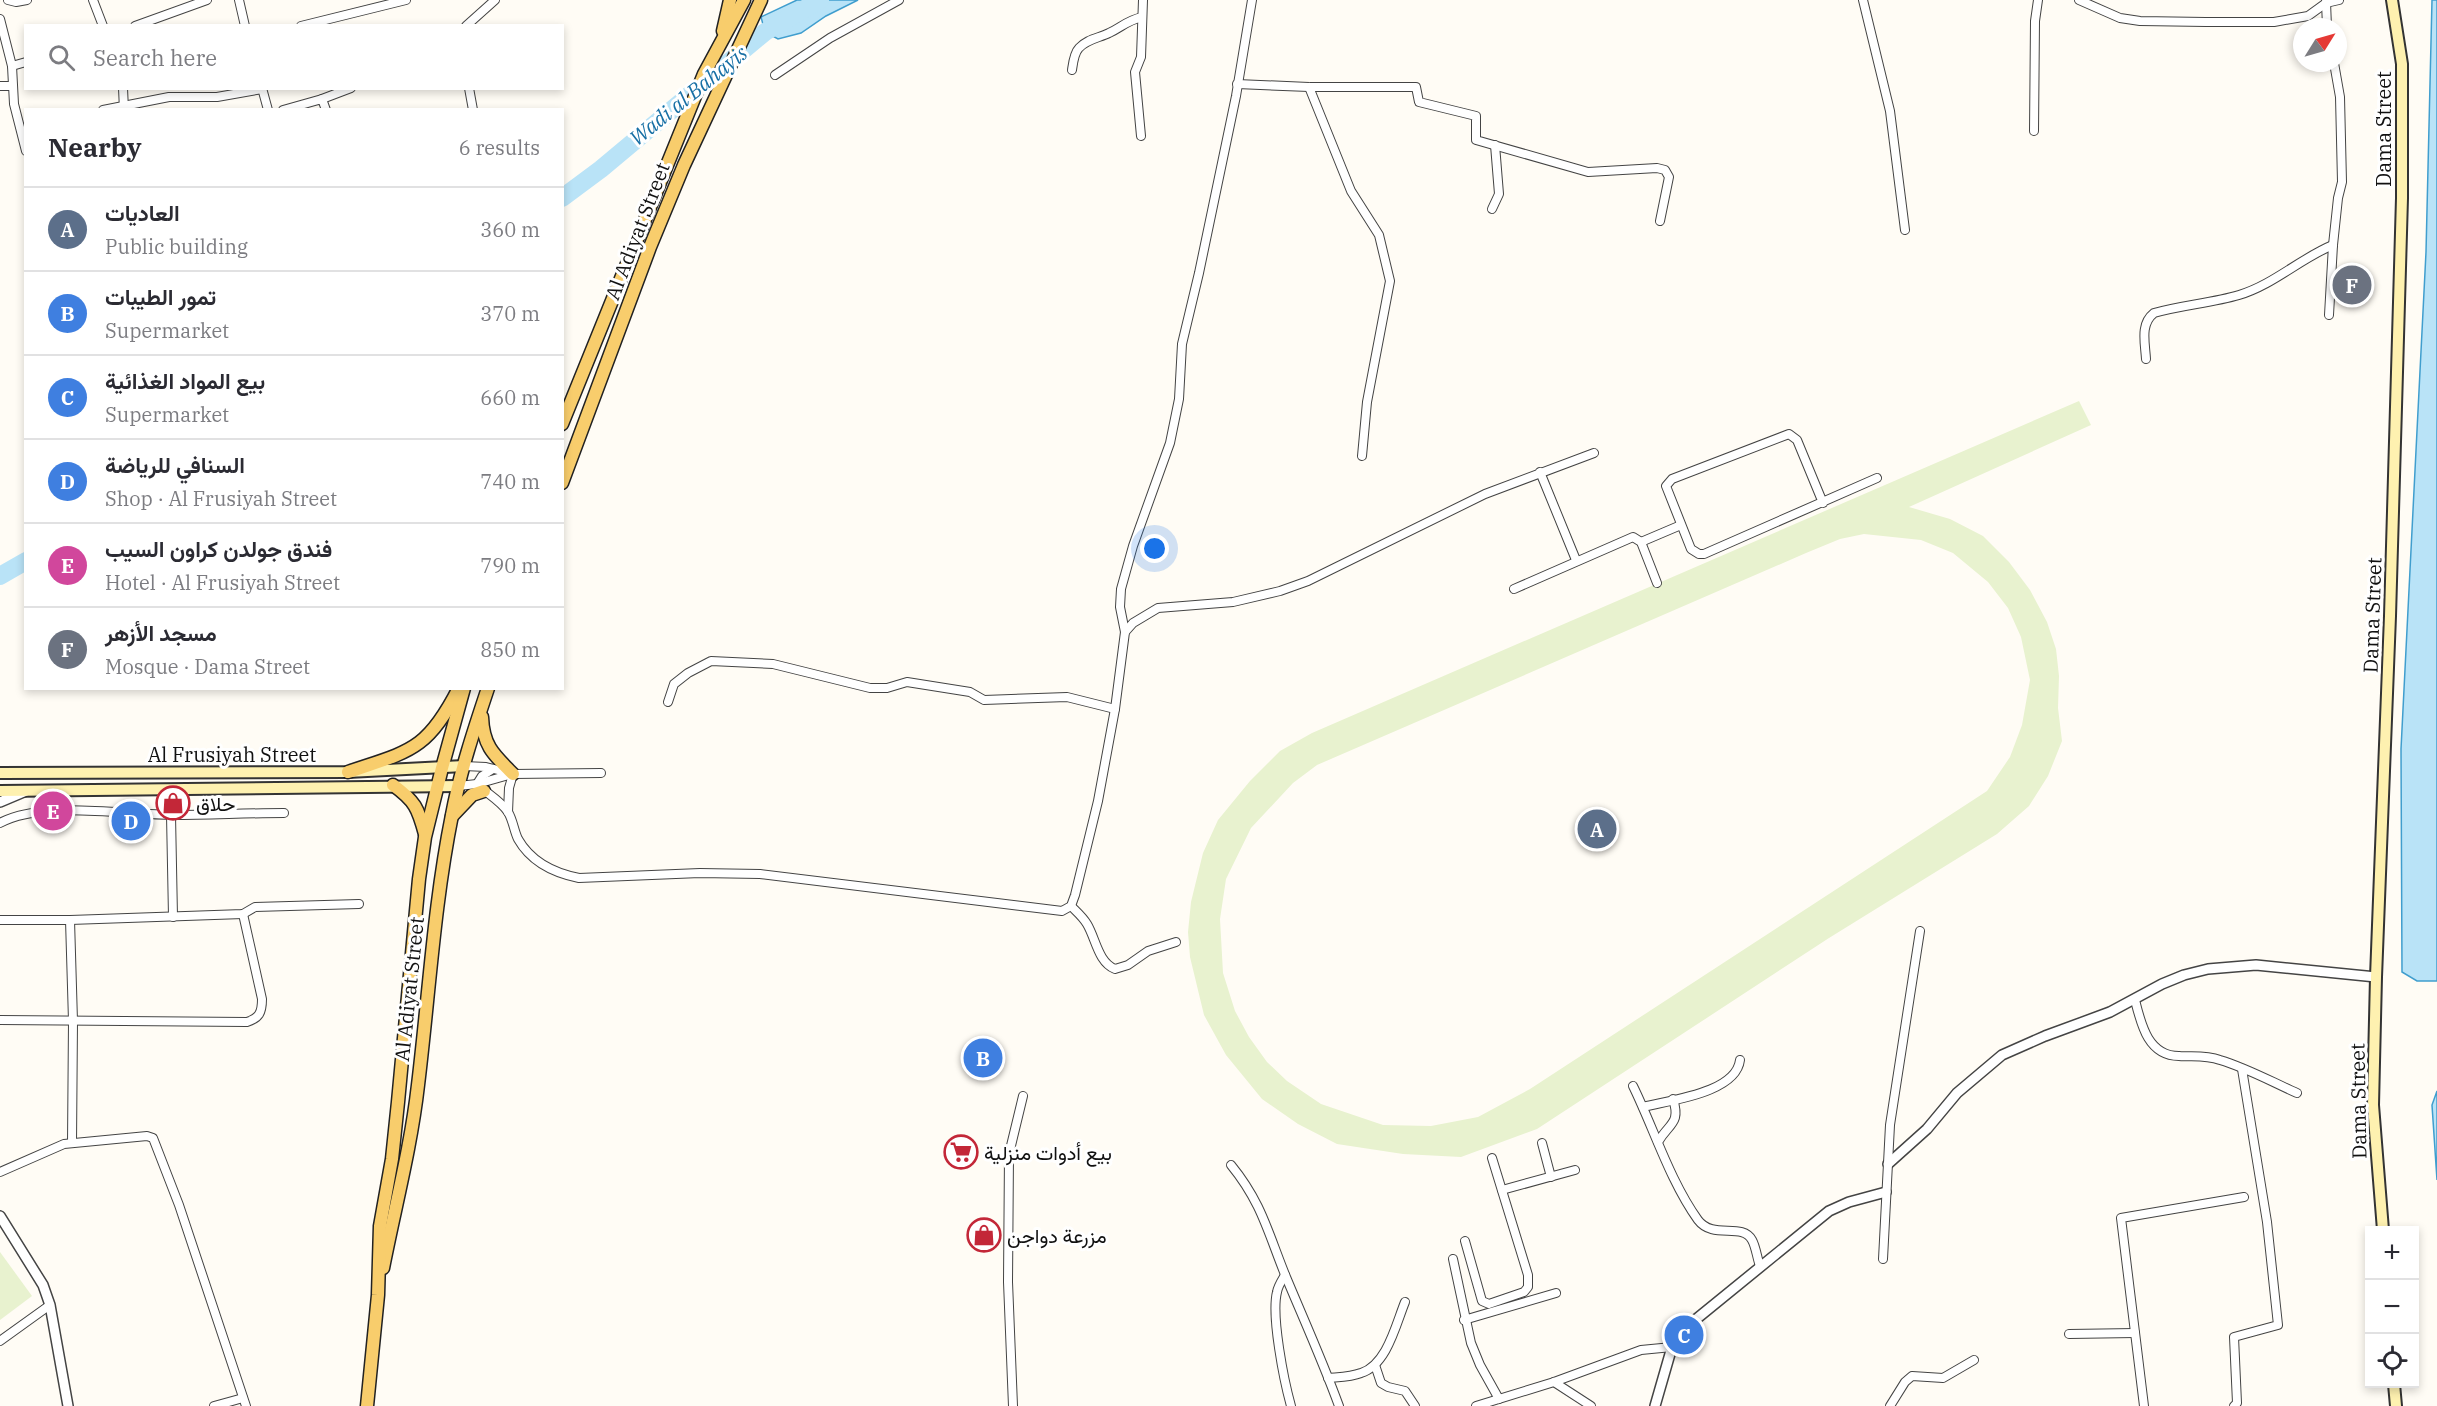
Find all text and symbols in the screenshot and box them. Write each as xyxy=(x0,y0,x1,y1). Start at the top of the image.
north arrow xyxy=(2293,18,2347,72)
search box xyxy=(24,24,564,90)
water label: Wadi al Bahayis xyxy=(623,39,753,151)
icon: search xyxy=(45,41,78,74)
text: Search here xyxy=(93,43,217,72)
street label: Dama Street xyxy=(2370,71,2397,187)
text: Nearby xyxy=(48,130,142,164)
text: 6 results xyxy=(459,134,540,161)
street label: Al Adiyat Street xyxy=(598,158,676,304)
text: العاديات xyxy=(105,198,180,227)
text: A xyxy=(61,216,74,243)
text: 360 m xyxy=(480,216,540,243)
text: Public building xyxy=(105,233,248,260)
pin: F xyxy=(2332,262,2372,308)
text: تمور الطيبات xyxy=(105,282,216,311)
text: B xyxy=(60,300,75,327)
text: 370 m xyxy=(480,300,540,327)
text: Supermarket xyxy=(105,317,229,344)
text: بيع المواد الغذائية xyxy=(105,366,265,395)
text: C xyxy=(61,384,74,411)
text: 660 m xyxy=(480,384,540,411)
text: Supermarket xyxy=(105,401,229,428)
text: السنافي للرياضة xyxy=(105,450,245,479)
text: D xyxy=(60,468,75,495)
text: 740 m xyxy=(480,468,540,495)
text: Shop · Al Frusiyah Street xyxy=(105,485,337,512)
text: فندق جولدن كراون السيب xyxy=(105,534,332,563)
your location xyxy=(1140,534,1169,563)
text: E xyxy=(61,552,74,579)
text: 790 m xyxy=(480,552,540,579)
street label: Dama Street xyxy=(2356,557,2388,673)
text: Hotel · Al Frusiyah Street xyxy=(105,569,340,596)
text: مسجد الأزهر xyxy=(105,618,217,647)
text: F xyxy=(61,636,74,663)
text: 850 m xyxy=(480,636,540,663)
text: Mosque · Dama Street xyxy=(105,653,310,680)
street label: Al Frusiyah Street xyxy=(148,741,316,768)
shop icon: حلاق xyxy=(155,785,191,821)
pin: E xyxy=(34,788,72,834)
place label: حلاق xyxy=(196,790,235,817)
pin: D xyxy=(112,798,150,844)
pin: A xyxy=(1578,806,1616,852)
street label: Al Adiyat Street xyxy=(388,915,430,1063)
pin: B xyxy=(964,1036,1002,1080)
street label: Dama Street xyxy=(2343,1043,2373,1159)
supermarket icon: بيع أدوات منزلية xyxy=(943,1134,979,1170)
place label: بيع أدوات منزلية xyxy=(984,1139,1112,1167)
shop icon: مزرعة دواجن xyxy=(966,1217,1002,1253)
place label: مزرعة دواجن xyxy=(1007,1222,1107,1249)
map controls xyxy=(2365,1226,2419,1388)
button: + xyxy=(2365,1226,2419,1280)
button: − xyxy=(2365,1280,2419,1334)
pin: C xyxy=(1664,1312,1704,1358)
button: locate xyxy=(2365,1334,2419,1388)

